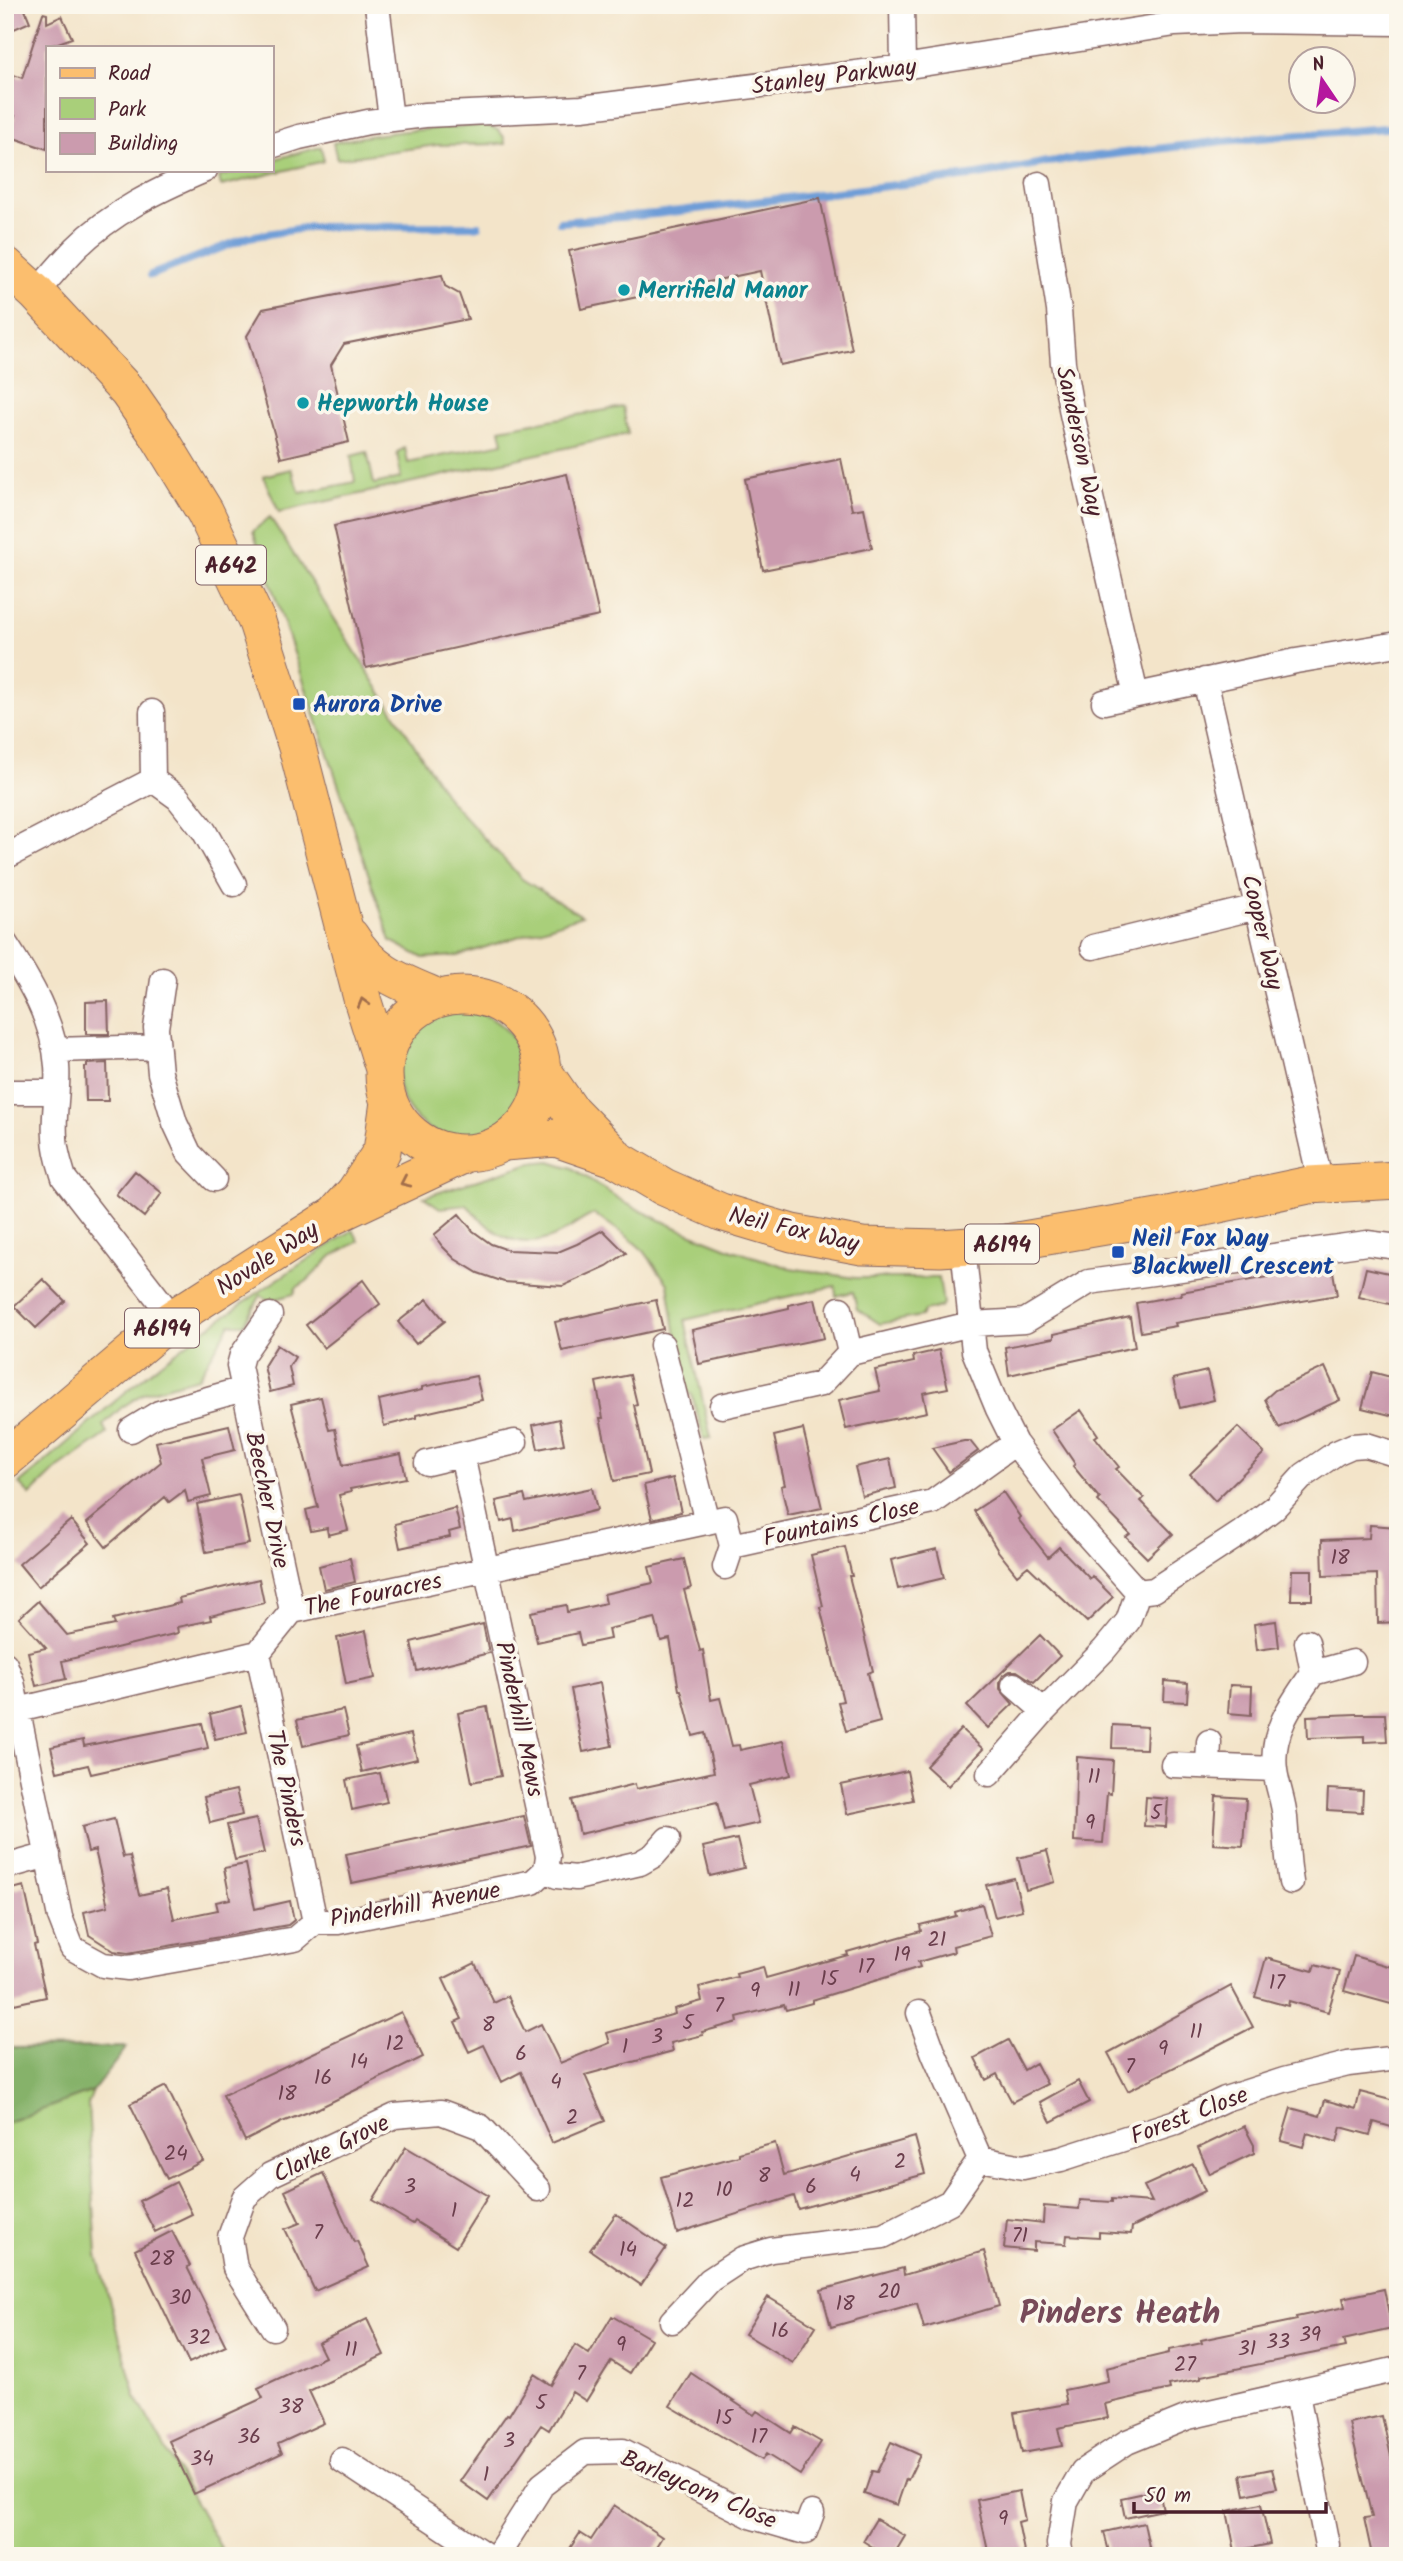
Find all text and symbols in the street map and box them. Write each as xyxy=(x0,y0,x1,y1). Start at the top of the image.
legend xyxy=(46,46,273,172)
north arrow xyxy=(1288,46,1358,116)
street label: Stanley Parkway xyxy=(750,48,920,107)
text: N xyxy=(1309,49,1328,81)
text: Road xyxy=(108,58,151,91)
text: Park xyxy=(108,94,146,127)
text: Building xyxy=(108,128,178,161)
place label: Merrifield Manor xyxy=(638,272,809,311)
marker: Merrifield Manor xyxy=(616,282,632,298)
street label: Sanderson Way xyxy=(1044,363,1114,521)
place label: Hepworth House xyxy=(317,385,489,424)
marker: Hepworth House xyxy=(295,395,311,411)
road number: A642 xyxy=(196,545,266,584)
place label: Aurora Drive xyxy=(313,686,443,725)
marker: Aurora Drive xyxy=(291,696,307,712)
street label: Cooper Way xyxy=(1229,871,1294,995)
one-way arrow xyxy=(357,998,372,1010)
one-way arrow xyxy=(400,1174,412,1188)
street label: Neil Fox Way xyxy=(725,1197,863,1265)
street label: Novale Way xyxy=(209,1211,328,1307)
place label: Neil Fox Way Blackwell Crescent xyxy=(1132,1220,1335,1287)
road number: A6194 xyxy=(965,1224,1039,1264)
marker: Neil Fox Way Blackwell Crescent xyxy=(1110,1244,1126,1260)
road number: A6194 xyxy=(125,1308,199,1348)
street label: Beecher Drive xyxy=(233,1428,300,1572)
street label: Fountains Close xyxy=(760,1488,923,1559)
house number: 18 xyxy=(1330,1542,1350,1575)
street label: The Fouracres xyxy=(301,1562,446,1629)
street label: Pinderhill Mews xyxy=(483,1638,554,1801)
street label: The Pinders xyxy=(254,1726,317,1850)
house number: 11 xyxy=(1087,1761,1101,1794)
house number: 5 xyxy=(1150,1797,1163,1830)
house number: 9 xyxy=(1085,1807,1095,1840)
street label: Pinderhill Avenue xyxy=(327,1871,504,1940)
house number: 21 xyxy=(928,1924,946,1957)
house number: 19 xyxy=(894,1939,910,1972)
house number: 17 xyxy=(858,1951,875,1984)
house number: 15 xyxy=(820,1963,840,1996)
house number: 17 xyxy=(1269,1967,1286,2000)
house number: 11 xyxy=(787,1974,801,2007)
house number: 9 xyxy=(750,1975,760,2008)
house number: 7 xyxy=(714,1990,725,2023)
house number: 5 xyxy=(682,2007,695,2040)
house number: 8 xyxy=(482,2009,495,2042)
house number: 11 xyxy=(1189,2016,1203,2049)
house number: 3 xyxy=(651,2021,663,2054)
house number: 12 xyxy=(386,2028,404,2061)
house number: 1 xyxy=(622,2031,628,2064)
house number: 9 xyxy=(1158,2033,1168,2066)
house number: 6 xyxy=(515,2038,527,2071)
house number: 14 xyxy=(350,2046,368,2079)
house number: 7 xyxy=(1125,2051,1136,2084)
house number: 16 xyxy=(314,2062,332,2095)
house number: 4 xyxy=(550,2066,562,2099)
street label: Forest Close xyxy=(1125,2076,1254,2157)
house number: 18 xyxy=(277,2078,297,2111)
house number: 2 xyxy=(566,2102,578,2135)
street label: Clarke Grove xyxy=(267,2104,397,2194)
house number: 24 xyxy=(164,2138,188,2171)
house number: 2 xyxy=(894,2146,906,2179)
house number: 4 xyxy=(849,2159,861,2192)
house number: 8 xyxy=(758,2160,771,2193)
house number: 3 xyxy=(404,2171,416,2204)
house number: 6 xyxy=(805,2171,817,2204)
house number: 10 xyxy=(715,2174,733,2207)
house number: 12 xyxy=(676,2185,694,2218)
house number: 1 xyxy=(451,2195,457,2228)
house number: 7 xyxy=(313,2217,324,2250)
house number: 71 xyxy=(1012,2220,1028,2253)
house number: 14 xyxy=(619,2234,637,2267)
house number: 28 xyxy=(150,2243,175,2276)
house number: 20 xyxy=(878,2276,900,2309)
house number: 30 xyxy=(169,2282,191,2315)
house number: 18 xyxy=(835,2288,855,2321)
district label: Pinders Heath xyxy=(1020,2289,1220,2340)
house number: 16 xyxy=(771,2315,789,2348)
house number: 39 xyxy=(1299,2319,1321,2352)
house number: 32 xyxy=(187,2322,211,2355)
house number: 33 xyxy=(1266,2326,1290,2359)
house number: 9 xyxy=(616,2329,626,2362)
house number: 31 xyxy=(1238,2333,1256,2366)
house number: 11 xyxy=(344,2334,358,2367)
house number: 27 xyxy=(1174,2349,1197,2382)
house number: 7 xyxy=(576,2358,587,2391)
house number: 5 xyxy=(535,2387,548,2420)
house number: 38 xyxy=(279,2391,304,2424)
house number: 15 xyxy=(715,2402,735,2435)
house number: 36 xyxy=(237,2421,261,2454)
house number: 17 xyxy=(751,2421,768,2454)
house number: 3 xyxy=(503,2425,515,2458)
street label: Barleycorn Close xyxy=(614,2440,783,2541)
house number: 34 xyxy=(190,2443,214,2476)
house number: 1 xyxy=(483,2459,489,2492)
scale bar xyxy=(1134,2470,1326,2514)
text: 50 m xyxy=(1144,2480,1191,2513)
house number: 9 xyxy=(998,2503,1008,2536)

